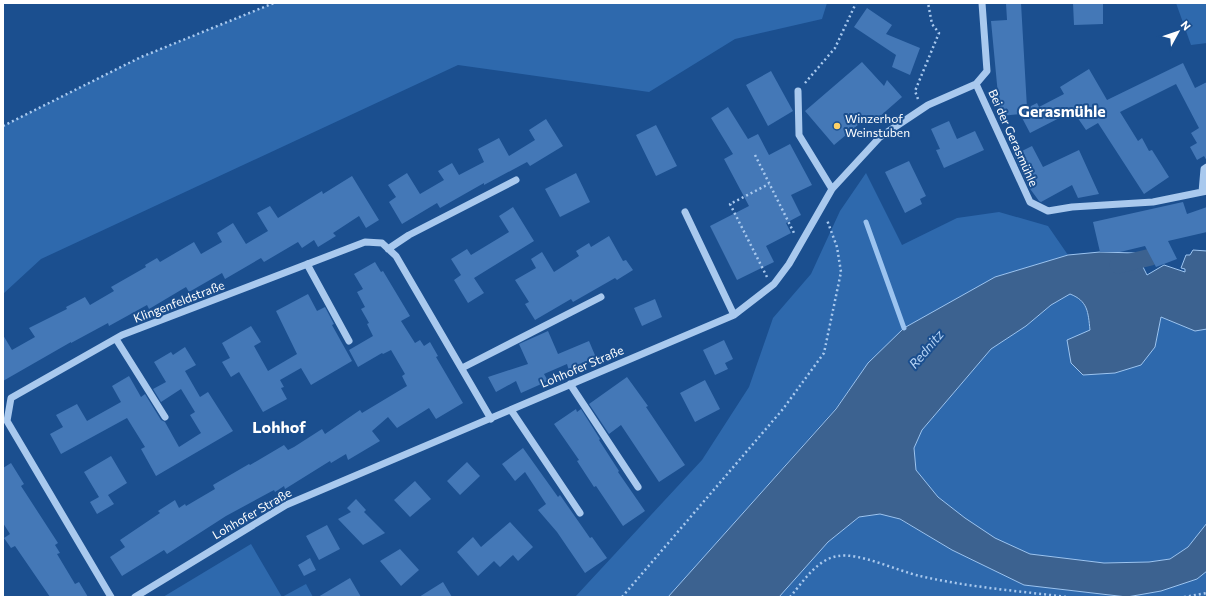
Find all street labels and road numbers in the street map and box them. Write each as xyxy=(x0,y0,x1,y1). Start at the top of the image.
street label: Bei der Gerasmühle xyxy=(986,87,1042,188)
street label: Klingenfeldstraße xyxy=(131,277,226,325)
street label: Lohhofer Straße xyxy=(538,342,625,390)
street label: Lohhofer Straße xyxy=(209,485,294,541)

